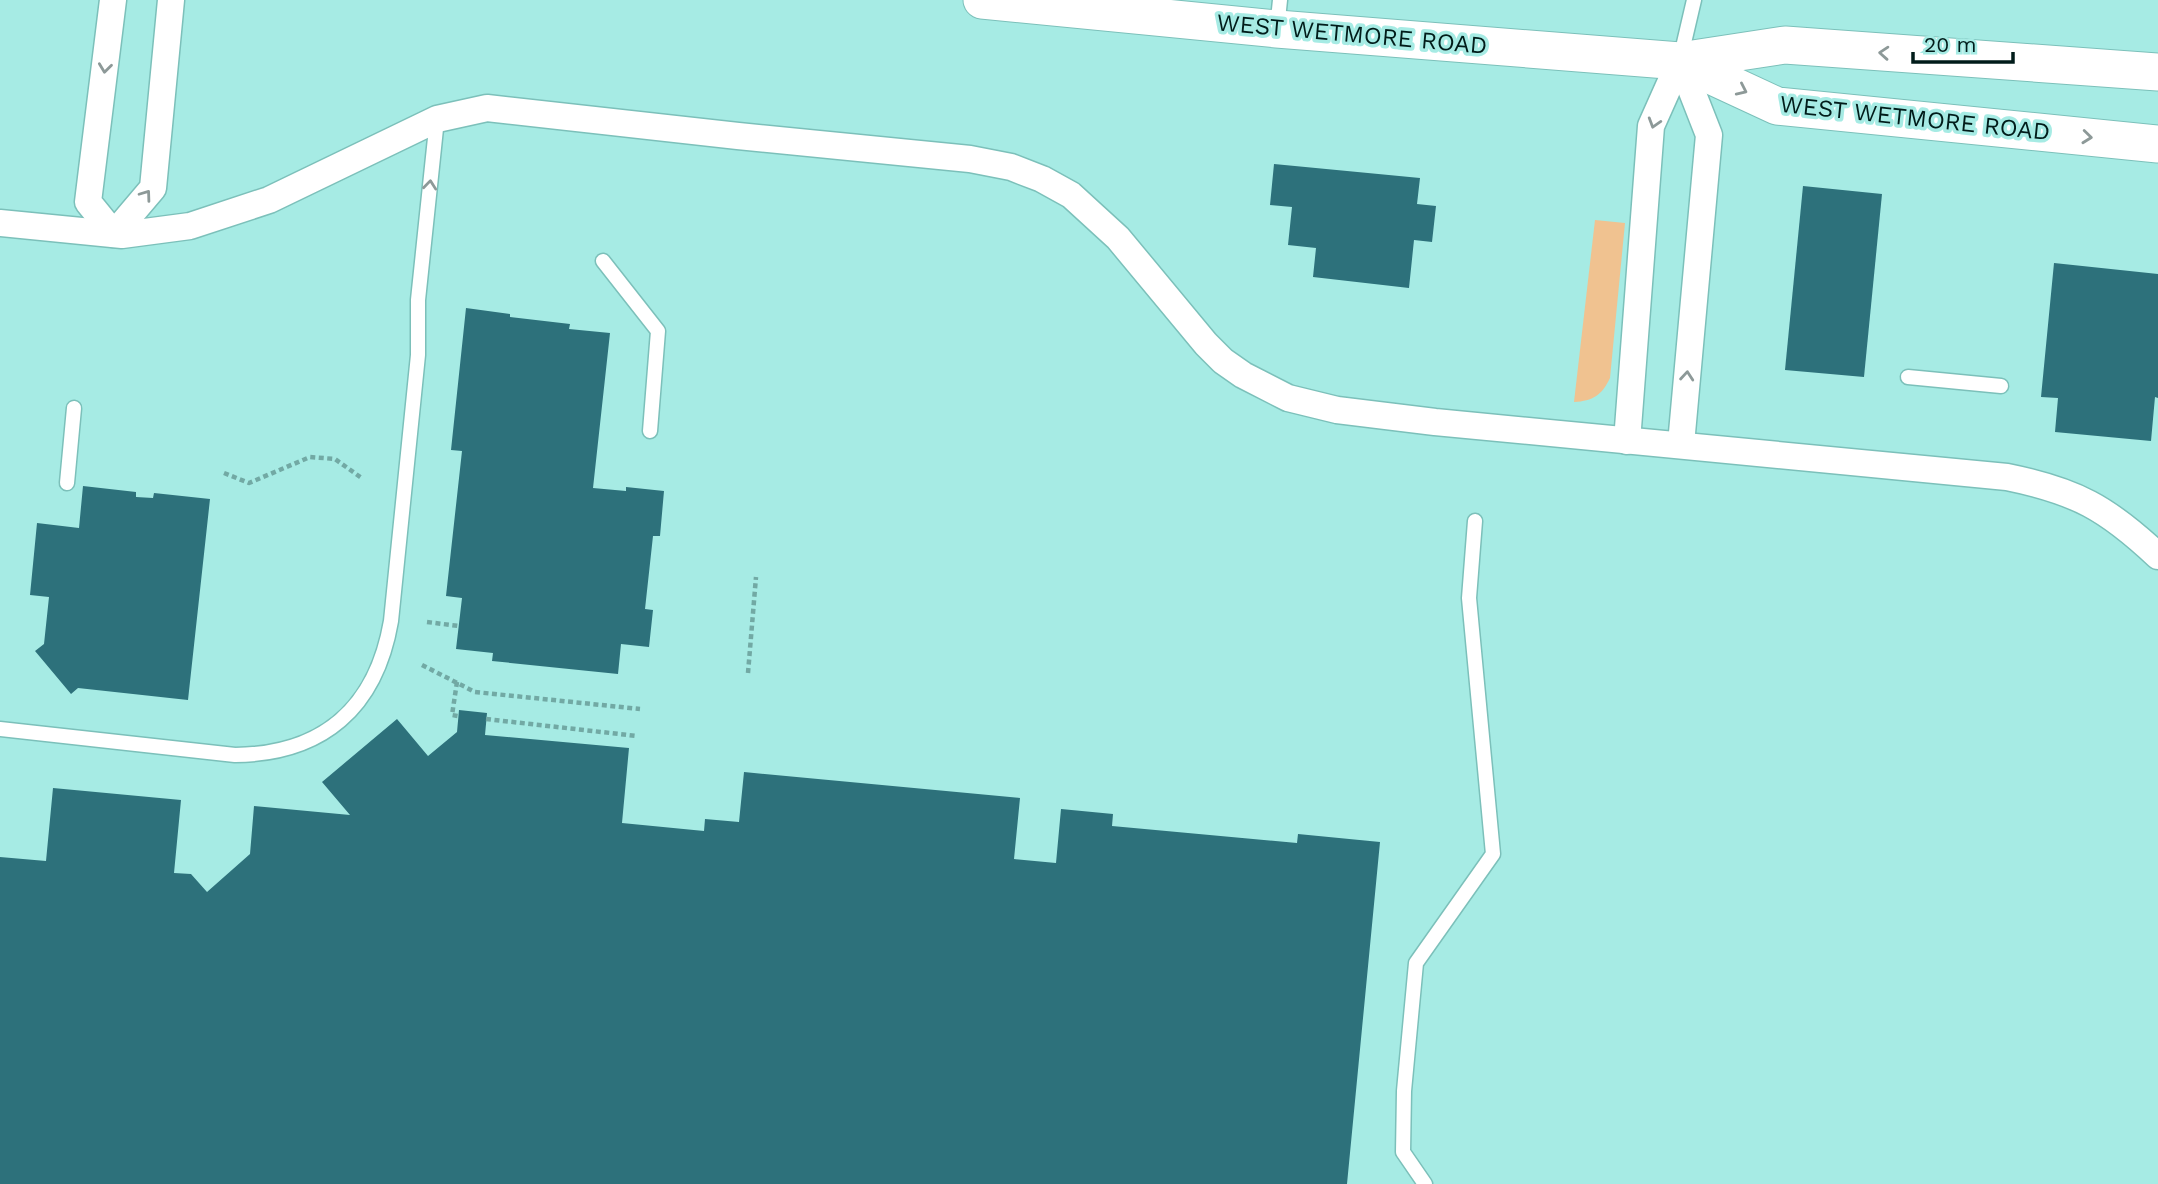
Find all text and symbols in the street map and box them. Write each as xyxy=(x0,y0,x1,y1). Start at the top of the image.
street label: WEST WETMORE ROAD xyxy=(1215,8,1489,60)
scale bar xyxy=(1913,21,2013,65)
text: 20 m xyxy=(1924,32,1976,57)
one-way arrow xyxy=(1879,45,1890,60)
one-way arrow xyxy=(97,62,112,74)
one-way arrow xyxy=(1735,81,1747,95)
street label: WEST WETMORE ROAD xyxy=(1778,90,2052,146)
one-way arrow xyxy=(1647,117,1662,129)
one-way arrow xyxy=(2081,130,2093,145)
one-way arrow xyxy=(423,179,438,191)
one-way arrow xyxy=(138,190,150,202)
one-way arrow xyxy=(1679,371,1694,382)

